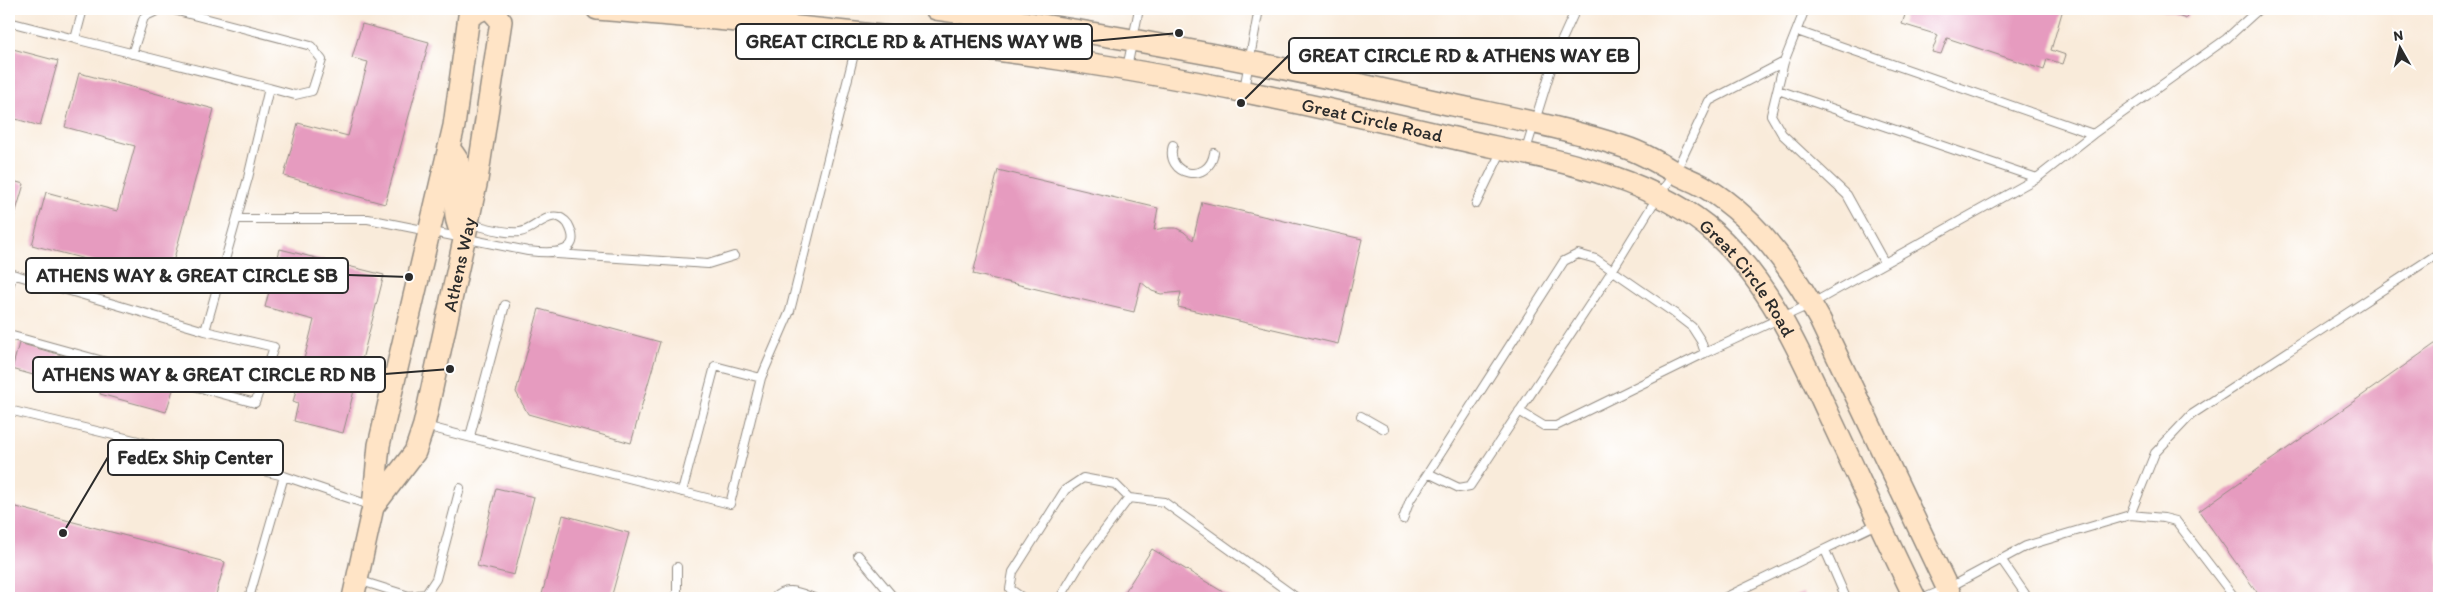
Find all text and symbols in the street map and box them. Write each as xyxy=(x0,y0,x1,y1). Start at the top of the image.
north arrow xyxy=(2376,22,2426,72)
callout: GREAT CIRCLE RD & ATHENS WAY WB xyxy=(736,24,1092,59)
text: N xyxy=(2392,27,2404,45)
text: GREAT CIRCLE RD & ATHENS WAY WB xyxy=(745,29,1083,53)
callout: GREAT CIRCLE RD & ATHENS WAY EB xyxy=(1289,38,1639,73)
text: GREAT CIRCLE RD & ATHENS WAY EB xyxy=(1298,43,1630,67)
street label: Great Circle Road xyxy=(1299,93,1446,147)
street label: Great Circle Road xyxy=(1695,214,1800,341)
street label: Athens Way xyxy=(438,215,481,314)
callout: ATHENS WAY & GREAT CIRCLE SB xyxy=(26,258,348,293)
text: ATHENS WAY & GREAT CIRCLE SB xyxy=(35,263,338,287)
callout: ATHENS WAY & GREAT CIRCLE RD NB xyxy=(33,357,385,392)
text: ATHENS WAY & GREAT CIRCLE RD NB xyxy=(41,362,376,386)
callout: FedEx Ship Center xyxy=(108,440,283,475)
text: FedEx Ship Center xyxy=(117,445,274,470)

